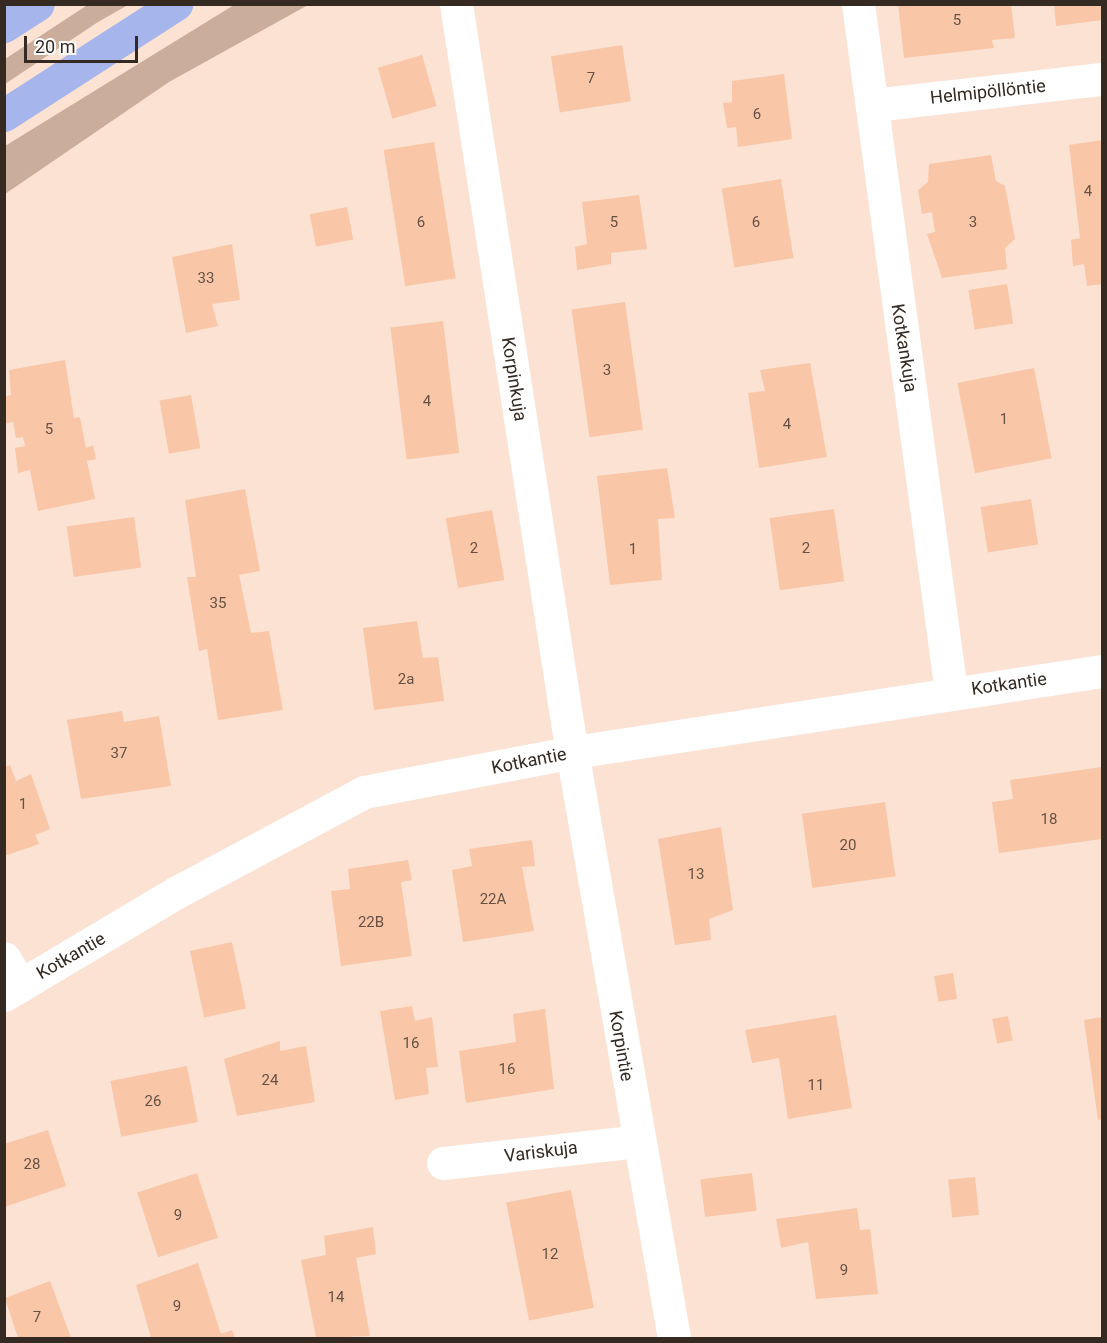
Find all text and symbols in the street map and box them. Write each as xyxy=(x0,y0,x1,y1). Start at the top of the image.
house number: 5 xyxy=(953,12,961,30)
scale bar xyxy=(27,24,141,62)
text: 20 m xyxy=(35,36,75,57)
house number: 7 xyxy=(587,70,595,88)
street label: Helmipöllöntie xyxy=(929,75,1047,109)
house number: 6 xyxy=(753,106,761,124)
house number: 4 xyxy=(1084,183,1092,201)
house number: 6 xyxy=(417,214,425,232)
house number: 5 xyxy=(610,214,618,232)
house number: 6 xyxy=(752,214,760,232)
house number: 3 xyxy=(969,214,977,232)
house number: 33 xyxy=(198,270,214,288)
street label: Kotkankuja xyxy=(886,302,922,394)
street label: Korpinkuja xyxy=(497,335,531,423)
house number: 3 xyxy=(603,362,611,380)
house number: 4 xyxy=(423,393,431,411)
house number: 1 xyxy=(1000,411,1008,429)
house number: 4 xyxy=(783,416,791,434)
house number: 5 xyxy=(45,421,53,439)
house number: 2 xyxy=(470,540,478,558)
house number: 2 xyxy=(802,540,810,558)
house number: 1 xyxy=(629,541,637,559)
house number: 35 xyxy=(210,595,226,613)
street label: Kotkantie xyxy=(970,668,1048,700)
house number: 2a xyxy=(398,671,414,689)
street label: Kotkantie xyxy=(490,743,568,779)
house number: 37 xyxy=(111,745,127,763)
house number: 1 xyxy=(19,796,27,814)
house number: 18 xyxy=(1041,811,1057,829)
house number: 20 xyxy=(840,837,856,855)
house number: 13 xyxy=(688,866,704,884)
house number: 22A xyxy=(480,891,506,909)
house number: 22B xyxy=(358,914,384,932)
street label: Kotkantie xyxy=(33,928,109,984)
street label: Korpintie xyxy=(604,1009,638,1083)
house number: 16 xyxy=(403,1035,419,1053)
house number: 16 xyxy=(499,1061,515,1079)
house number: 24 xyxy=(262,1072,278,1090)
house number: 11 xyxy=(808,1077,824,1095)
house number: 26 xyxy=(145,1093,161,1111)
street label: Variskuja xyxy=(503,1137,579,1167)
house number: 28 xyxy=(24,1156,40,1174)
house number: 9 xyxy=(174,1207,182,1225)
house number: 12 xyxy=(542,1246,558,1264)
house number: 9 xyxy=(840,1262,848,1280)
house number: 14 xyxy=(328,1289,344,1307)
house number: 9 xyxy=(173,1298,181,1316)
house number: 7 xyxy=(33,1309,41,1327)

